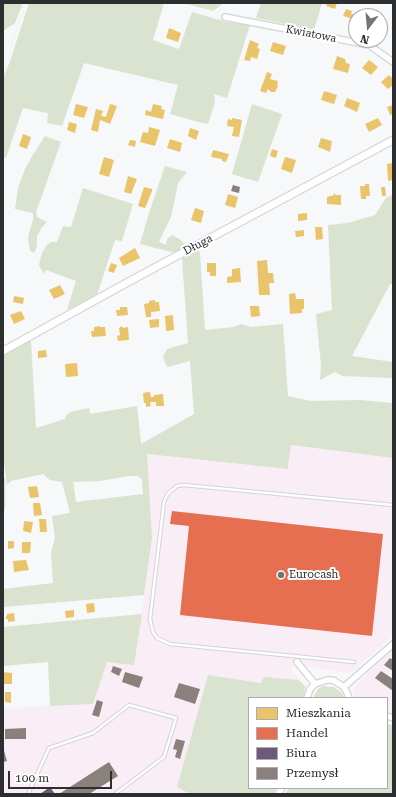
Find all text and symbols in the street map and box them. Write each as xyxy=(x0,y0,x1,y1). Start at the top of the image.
north arrow xyxy=(348,8,388,48)
street label: Kwiatowa xyxy=(284,23,338,45)
text: N xyxy=(359,32,371,46)
street label: Długa xyxy=(181,232,215,258)
place label: Eurocash xyxy=(289,568,338,582)
marker: Eurocash xyxy=(276,570,286,580)
legend xyxy=(248,697,388,789)
text: Mieszkania xyxy=(286,706,351,720)
text: Handel xyxy=(286,726,328,740)
text: Biura xyxy=(286,746,317,760)
scale bar xyxy=(10,763,114,789)
text: Przemysł xyxy=(286,766,338,780)
text: 100 m xyxy=(15,771,49,785)

